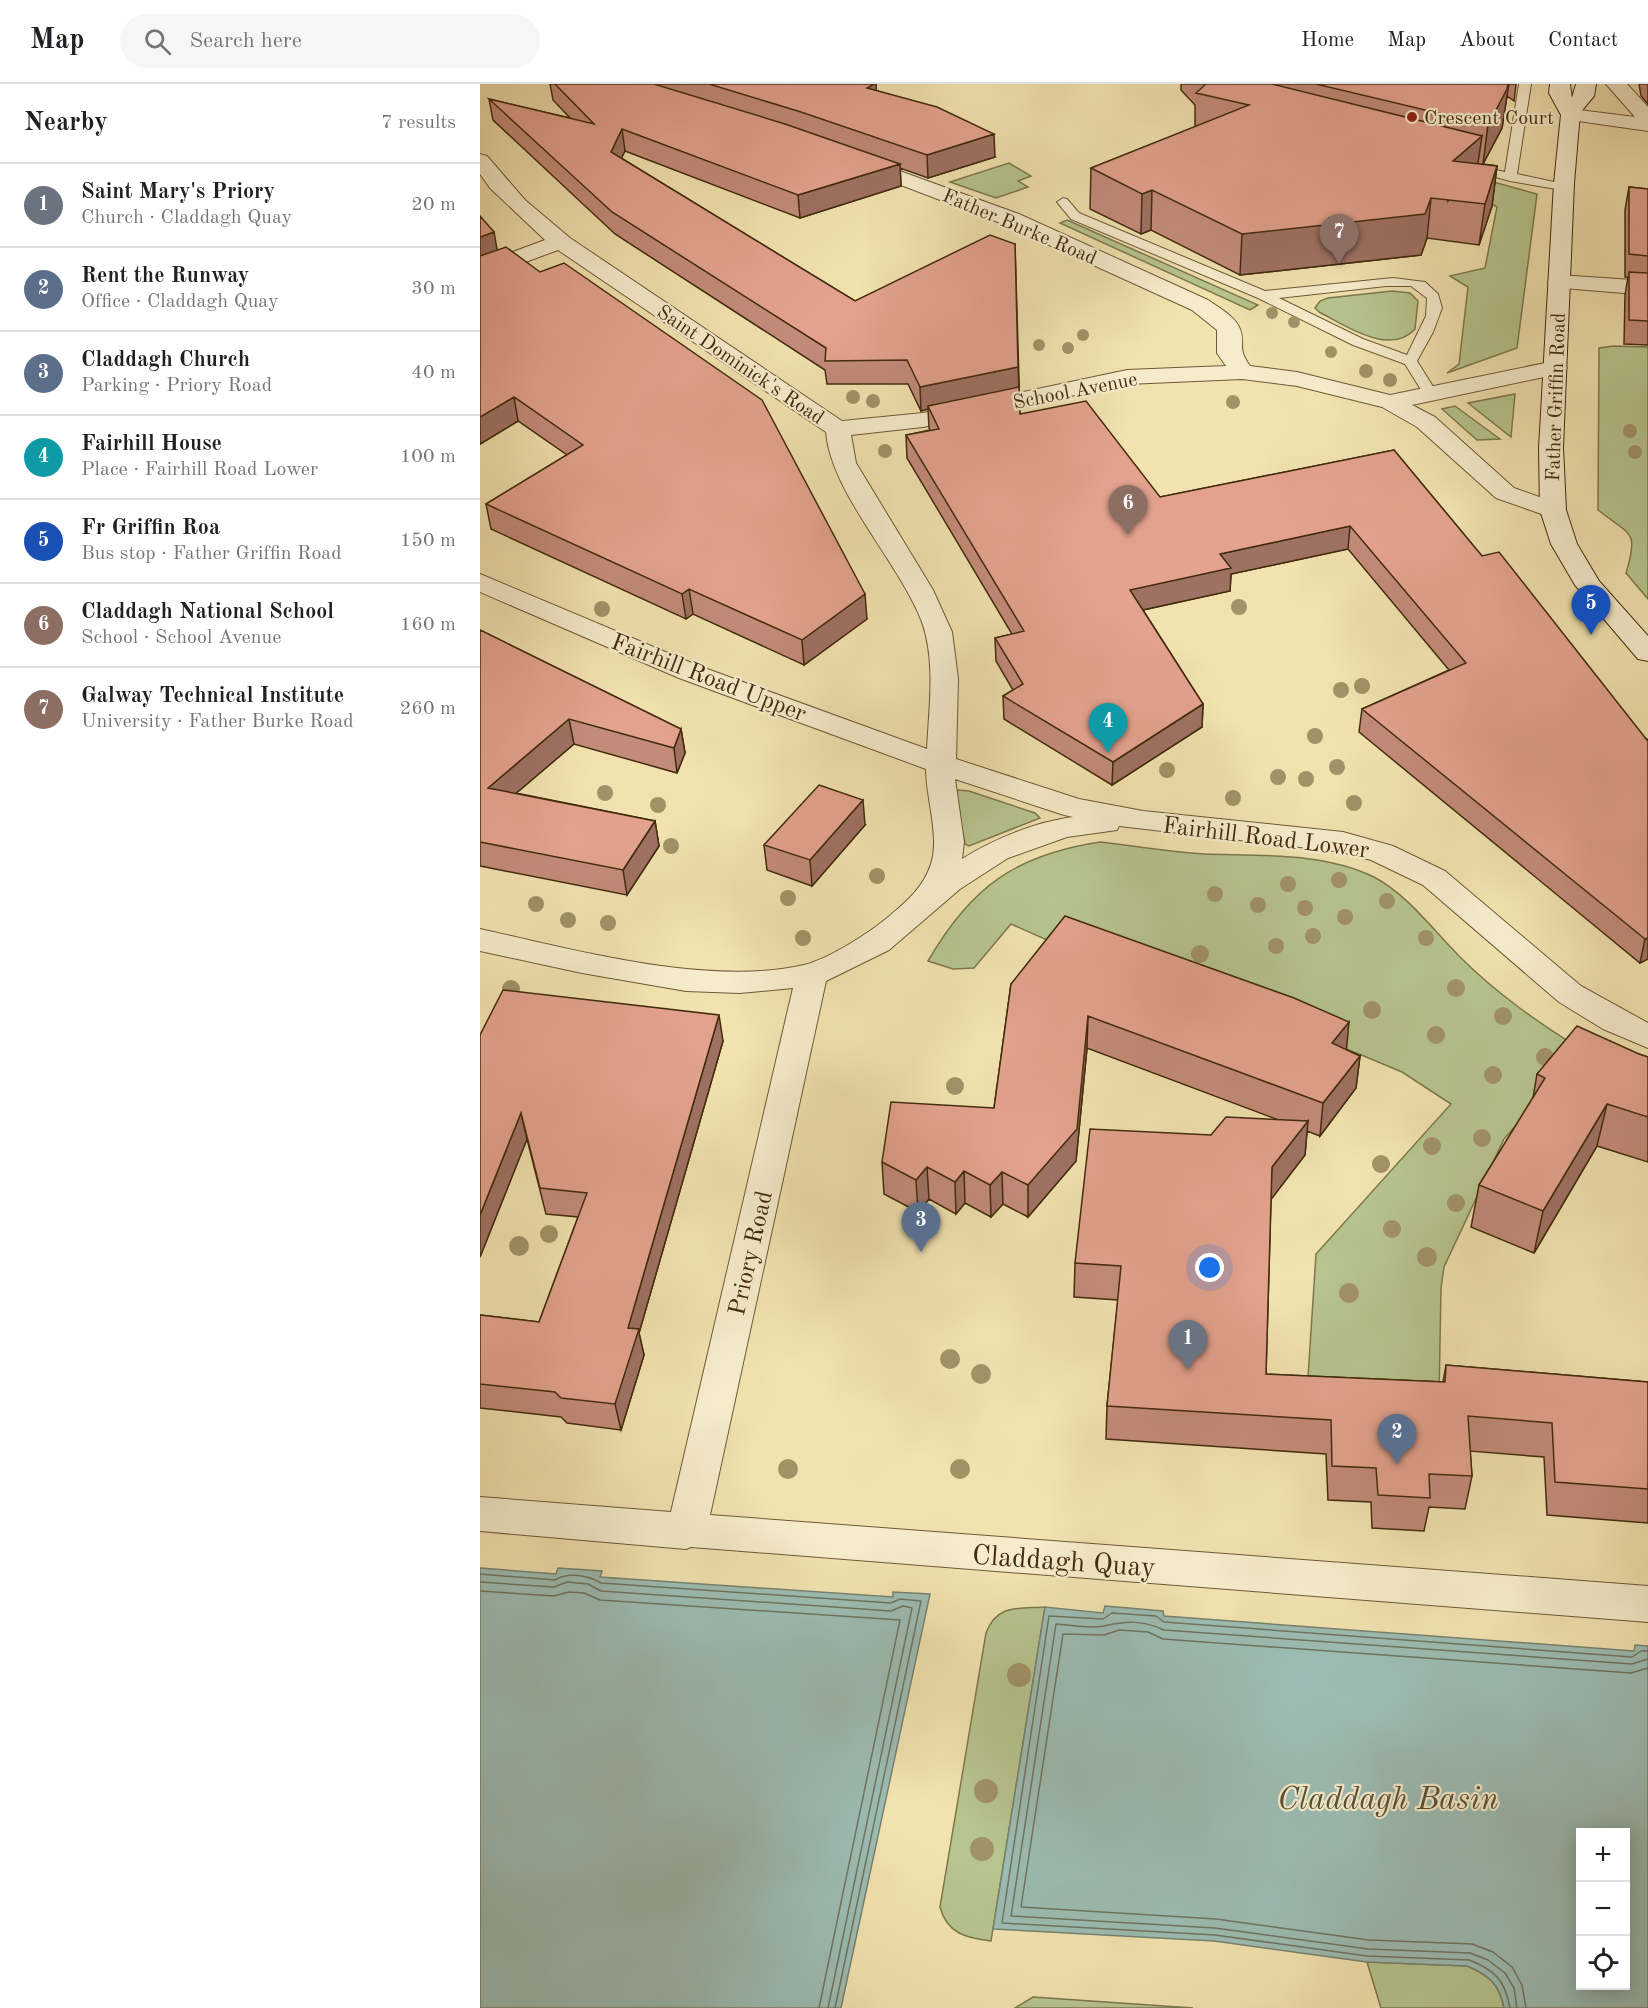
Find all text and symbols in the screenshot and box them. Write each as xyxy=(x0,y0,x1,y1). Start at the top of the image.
search box xyxy=(120,14,540,68)
icon: search xyxy=(141,25,174,58)
text: Map xyxy=(30,27,84,55)
text: Search here xyxy=(189,30,302,52)
text: Home xyxy=(1301,30,1354,51)
text: Map xyxy=(1387,30,1426,51)
text: About xyxy=(1459,30,1515,51)
text: Contact xyxy=(1548,30,1618,51)
place label: Crescent Court xyxy=(1424,109,1554,129)
text: Nearby xyxy=(24,110,108,136)
marker: Crescent Court xyxy=(1405,110,1419,124)
text: 7 results xyxy=(381,113,456,133)
text: Saint Mary's Priory xyxy=(81,181,275,203)
street label: Father Burke Road xyxy=(939,186,1099,269)
text: 1 xyxy=(38,195,49,215)
text: 20 m xyxy=(411,195,456,215)
text: Church · Claddagh Quay xyxy=(81,208,292,228)
pin: 7 xyxy=(1320,214,1358,264)
text: Rent the Runway xyxy=(81,265,249,287)
text: 2 xyxy=(38,279,49,299)
text: 30 m xyxy=(411,279,456,299)
text: Office · Claddagh Quay xyxy=(81,292,278,312)
street label: Saint Dominick's Road xyxy=(653,302,827,429)
street label: Father Griffin Road xyxy=(1544,312,1570,482)
text: Claddagh Church xyxy=(81,349,250,371)
text: 3 xyxy=(38,363,49,383)
text: 40 m xyxy=(411,363,456,383)
street label: School Avenue xyxy=(1011,370,1139,414)
text: Parking · Priory Road xyxy=(81,376,272,396)
text: Fairhill House xyxy=(81,433,222,455)
text: 4 xyxy=(38,447,49,467)
text: 100 m xyxy=(400,447,456,467)
text: Place · Fairhill Road Lower xyxy=(81,460,318,480)
pin: 6 xyxy=(1108,486,1148,535)
text: Fr Griffin Roa xyxy=(81,517,220,539)
text: 5 xyxy=(38,531,49,551)
text: 150 m xyxy=(400,531,456,551)
text: Bus stop · Father Griffin Road xyxy=(81,544,342,564)
pin: 5 xyxy=(1572,586,1610,635)
text: Claddagh National School xyxy=(81,601,334,623)
text: 6 xyxy=(38,615,49,635)
text: 160 m xyxy=(400,615,456,635)
text: School · School Avenue xyxy=(81,628,281,648)
street label: Fairhill Road Upper xyxy=(607,631,809,727)
text: Galway Technical Institute xyxy=(81,685,344,707)
text: 7 xyxy=(38,699,49,719)
text: 260 m xyxy=(400,699,456,719)
pin: 4 xyxy=(1088,704,1128,753)
text: University · Father Burke Road xyxy=(81,712,354,732)
street label: Fairhill Road Lower xyxy=(1161,814,1371,864)
street label: Priory Road xyxy=(726,1189,778,1318)
pin: 3 xyxy=(902,1202,940,1252)
your location xyxy=(1195,1253,1224,1282)
pin: 1 xyxy=(1168,1320,1208,1370)
pin: 2 xyxy=(1378,1414,1416,1464)
street label: Claddagh Quay xyxy=(971,1543,1157,1583)
water label: Claddagh Basin xyxy=(1277,1785,1499,1817)
map controls xyxy=(1576,1828,1630,1990)
button: + xyxy=(1576,1828,1630,1882)
button: − xyxy=(1576,1882,1630,1936)
button: locate xyxy=(1576,1936,1630,1990)

